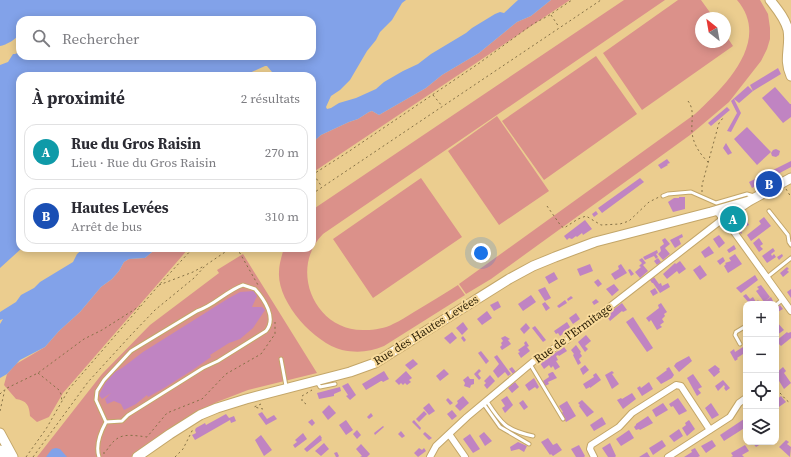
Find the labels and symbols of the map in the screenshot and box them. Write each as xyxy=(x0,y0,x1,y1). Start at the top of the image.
north arrow xyxy=(695,12,731,48)
pin: B xyxy=(756,169,782,199)
pin: A xyxy=(720,204,746,234)
your location xyxy=(471,243,491,263)
street label: Rue des Hautes Levées xyxy=(370,291,482,369)
street label: Rue de l'Ermitage xyxy=(530,299,616,367)

